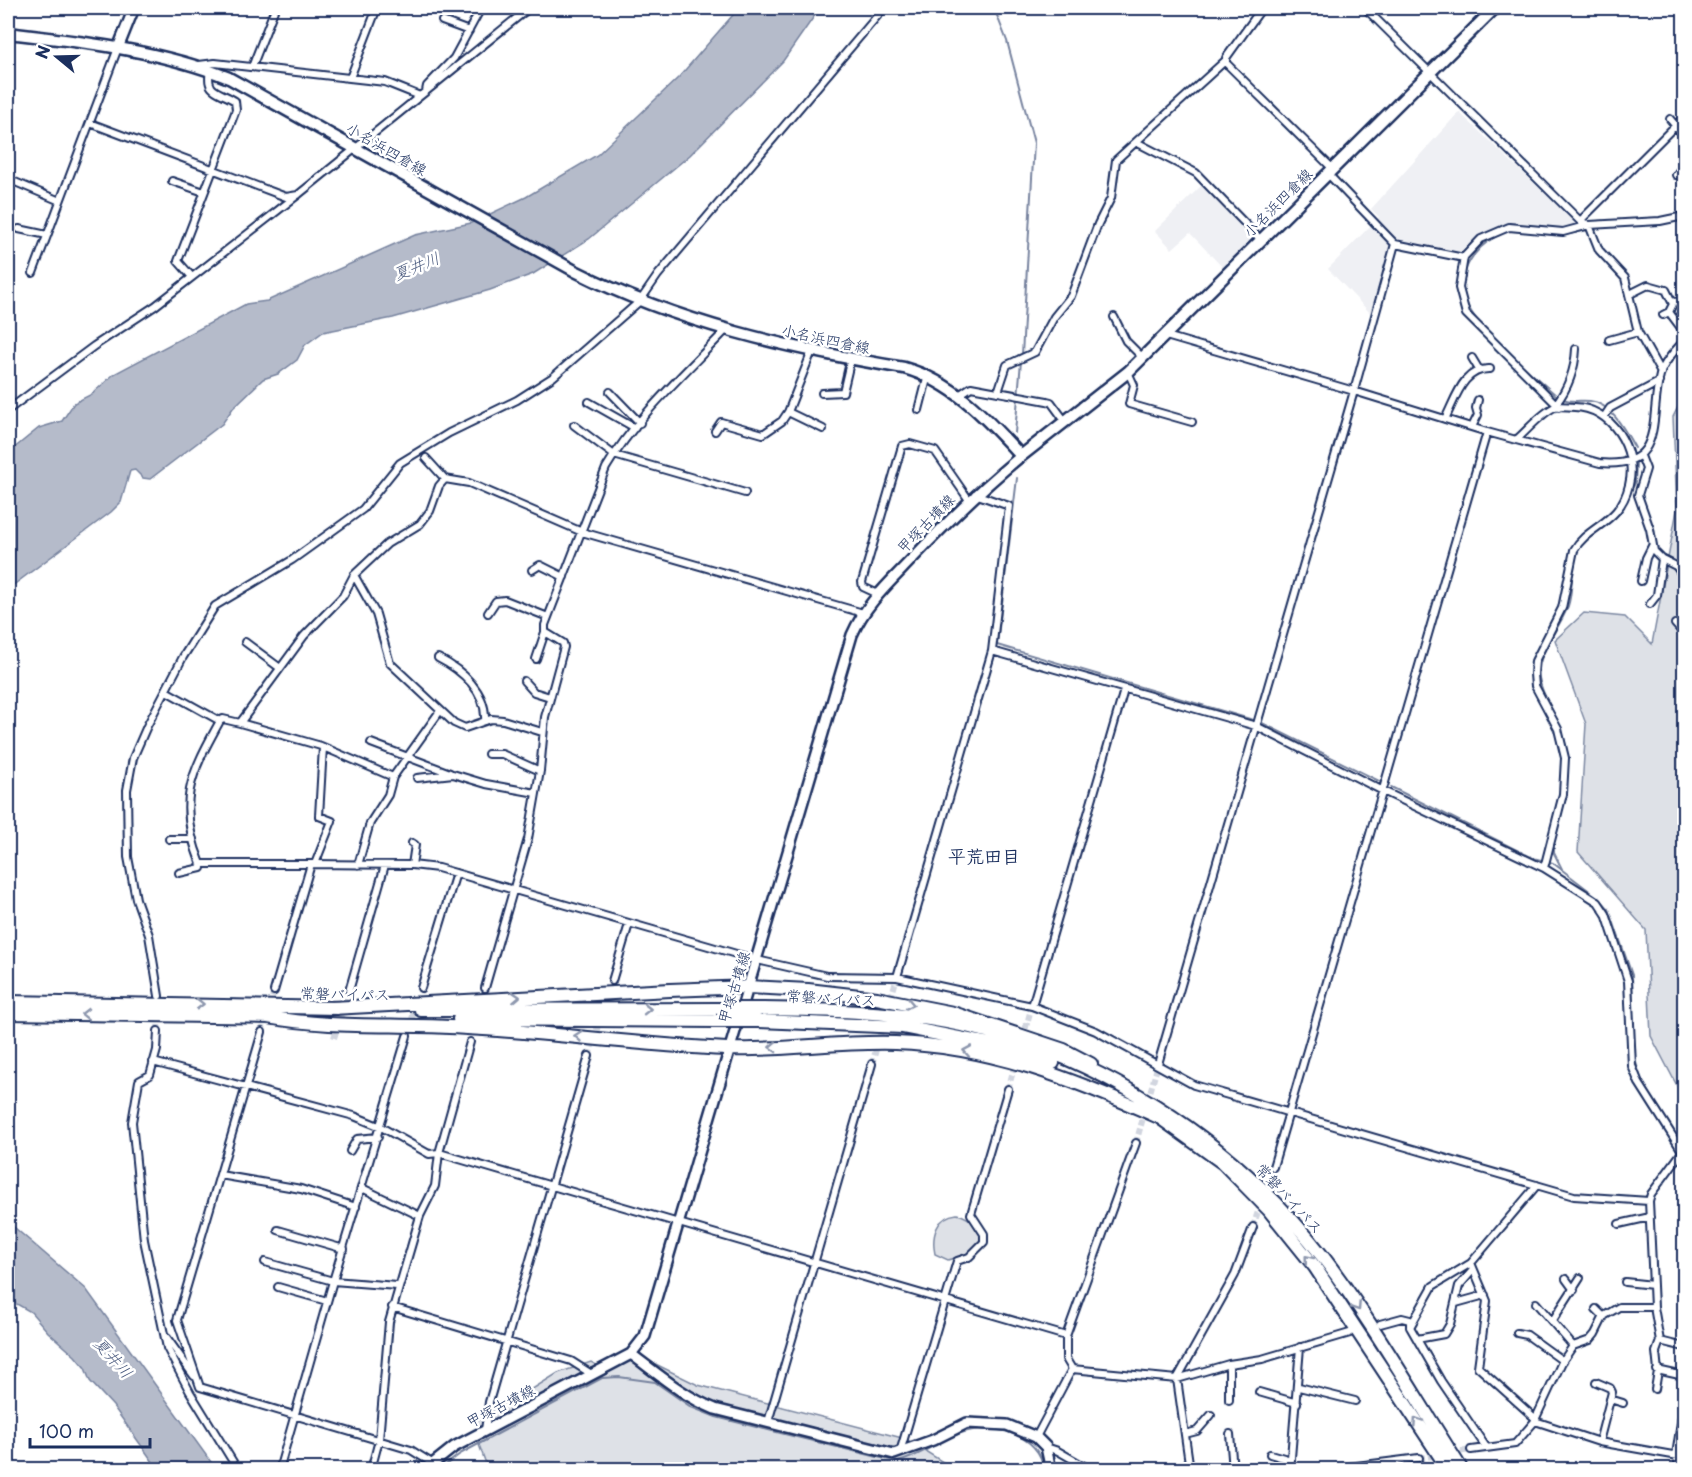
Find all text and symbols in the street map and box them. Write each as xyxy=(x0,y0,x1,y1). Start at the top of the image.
north arrow xyxy=(27,27,87,87)
text: N xyxy=(28,42,55,62)
street label: 小名浜四倉線 xyxy=(342,116,432,180)
street label: 小名浜四倉線 xyxy=(1237,162,1317,242)
water label: 夏井川 xyxy=(389,245,443,285)
street label: 小名浜四倉線 xyxy=(780,317,872,359)
street label: 甲塚古墳線 xyxy=(891,488,959,558)
district label: 平荒田目 xyxy=(948,842,1020,869)
street label: 甲塚古墳線 xyxy=(711,948,755,1026)
street label: 常磐バイパス xyxy=(300,981,390,1005)
street label: 常磐バイパス xyxy=(786,983,876,1011)
one-way arrow xyxy=(512,990,521,1003)
one-way arrow xyxy=(905,997,915,1010)
one-way arrow xyxy=(196,998,205,1011)
one-way arrow xyxy=(643,1003,652,1015)
one-way arrow xyxy=(80,1008,89,1020)
one-way arrow xyxy=(574,1030,583,1043)
one-way arrow xyxy=(768,1041,777,1054)
one-way arrow xyxy=(963,1045,973,1058)
street label: 常磐バイパス xyxy=(1251,1157,1329,1239)
one-way arrow xyxy=(1304,1255,1315,1266)
one-way arrow xyxy=(1350,1301,1362,1311)
water label: 夏井川 xyxy=(89,1331,139,1383)
street label: 甲塚古墳線 xyxy=(461,1377,539,1433)
scale bar xyxy=(30,1411,150,1449)
one-way arrow xyxy=(1413,1416,1424,1427)
text: 100 m xyxy=(39,1417,94,1444)

